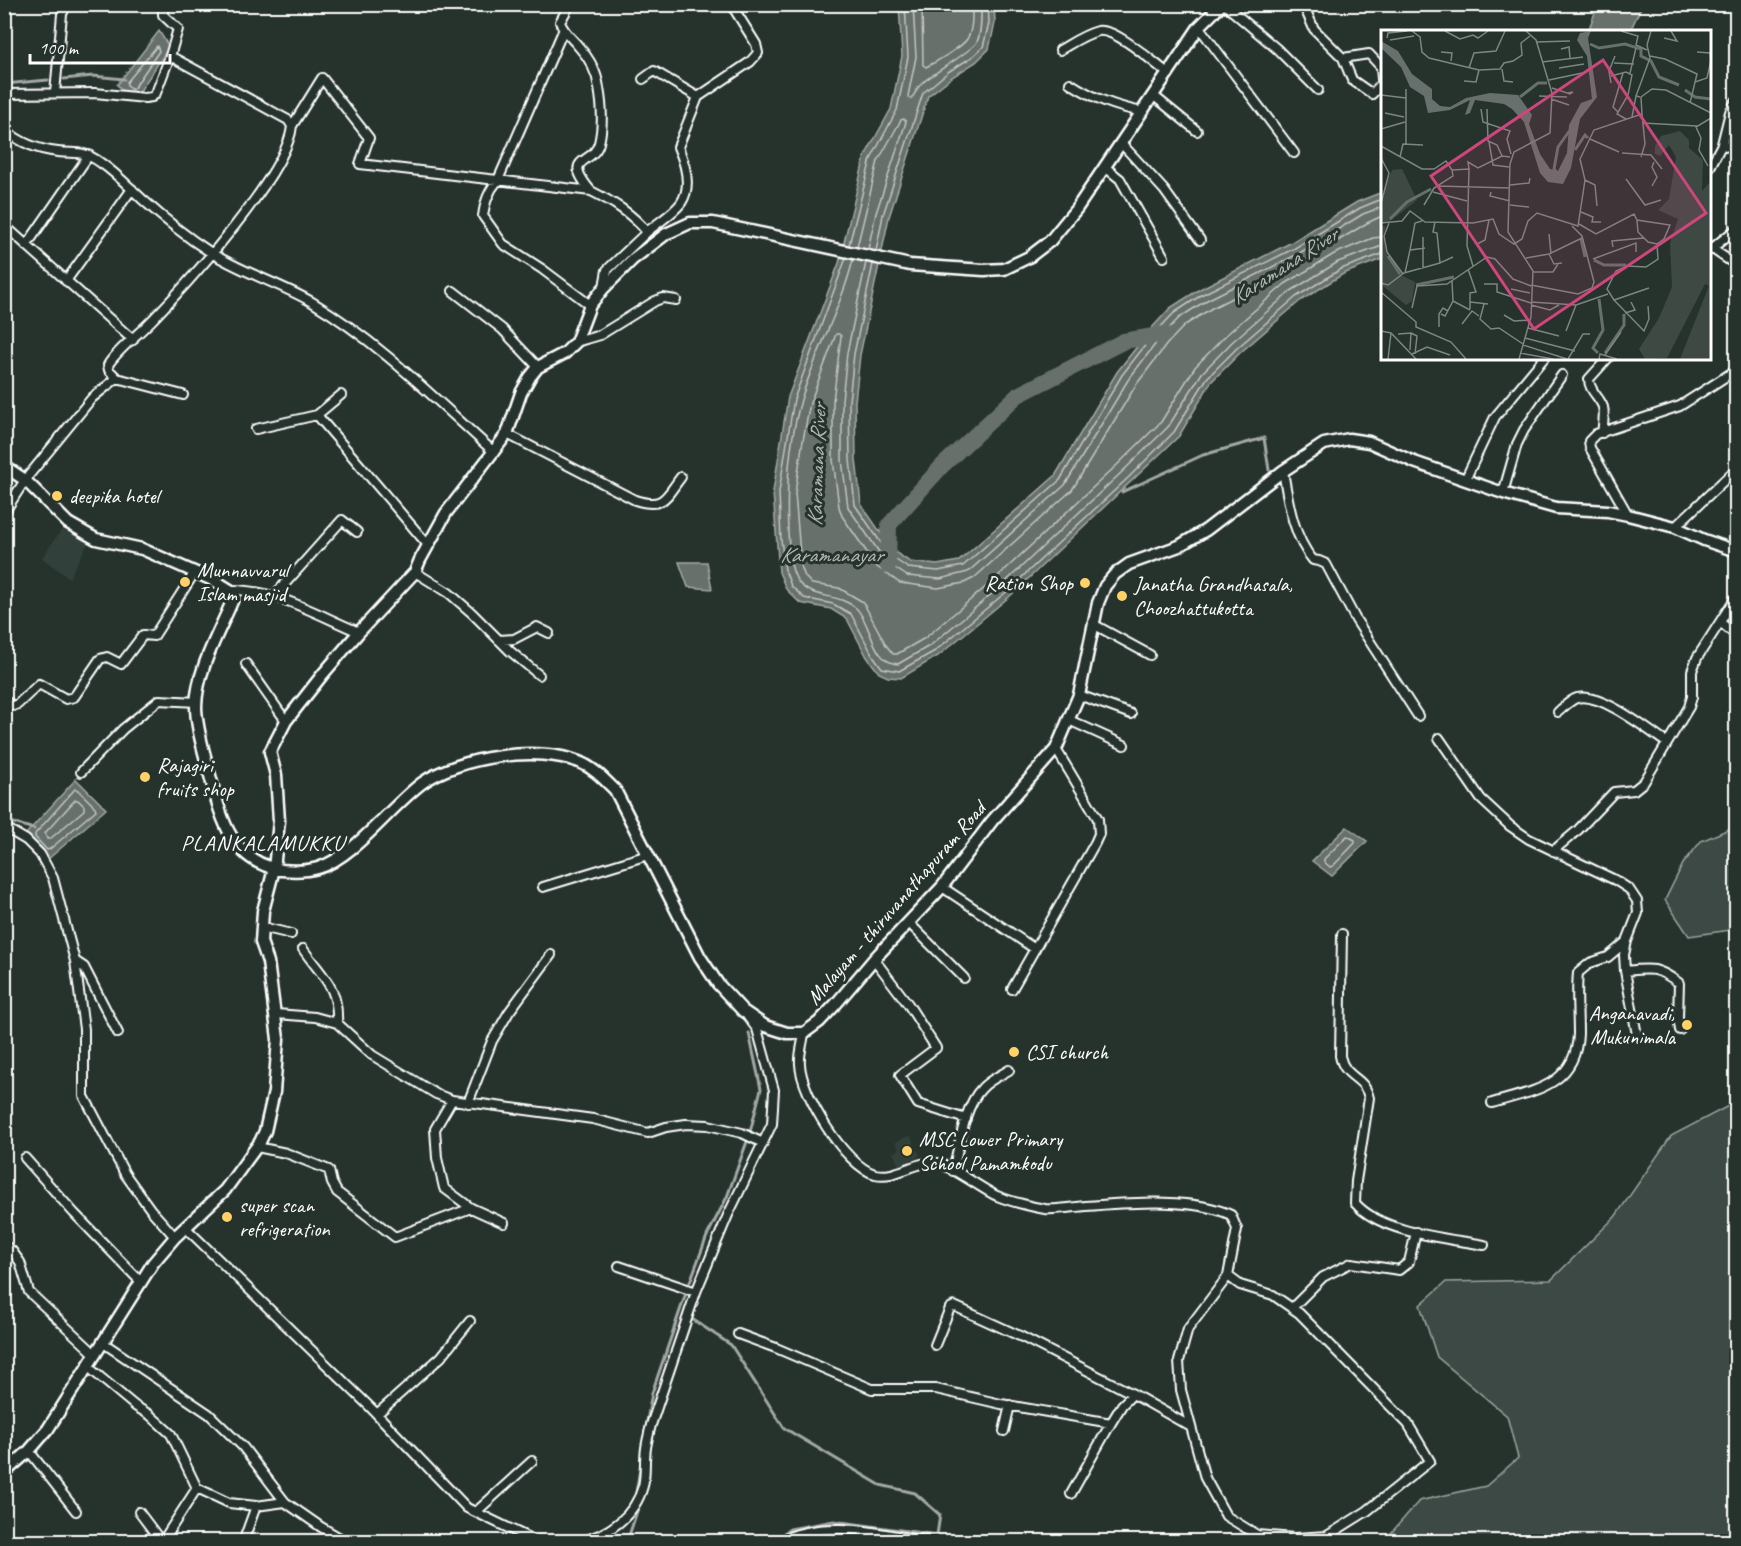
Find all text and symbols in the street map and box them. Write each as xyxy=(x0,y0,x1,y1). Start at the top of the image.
scale bar xyxy=(30,27,170,65)
inset map xyxy=(1381,30,1711,360)
text: 100 m xyxy=(39,37,80,59)
water label: Karamana River xyxy=(1225,219,1345,311)
water label: Karamana River xyxy=(801,400,833,526)
place label: deepika hotel xyxy=(69,483,163,509)
marker: deepika hotel xyxy=(50,489,64,503)
water label: Karamanayar xyxy=(780,541,885,569)
place label: Munnavvarul Islam masjid xyxy=(197,557,292,607)
place label: Ration Shop xyxy=(985,570,1074,596)
place label: Janatha Grandhasala, Choozhattukotta xyxy=(1133,571,1293,621)
marker: Munnavvarul Islam masjid xyxy=(178,575,192,589)
marker: Ration Shop xyxy=(1078,576,1092,590)
marker: Janatha Grandhasala, Choozhattukotta xyxy=(1115,589,1129,603)
place label: Rajagiri fruits shop xyxy=(157,752,235,802)
marker: Rajagiri fruits shop xyxy=(138,770,152,784)
street label: Malayam - thiruvanathapuram Road xyxy=(801,793,994,1010)
district label: PLANKALAMUKKU xyxy=(181,829,348,857)
place label: Anganavadi, Mukunimala xyxy=(1589,1000,1677,1050)
marker: Anganavadi, Mukunimala xyxy=(1680,1018,1694,1032)
place label: CSI church xyxy=(1026,1039,1110,1065)
marker: CSI church xyxy=(1007,1045,1021,1059)
place label: MSC Lower Primary School Pamamkodu xyxy=(919,1126,1064,1176)
marker: MSC Lower Primary School Pamamkodu xyxy=(900,1144,914,1158)
place label: super scan refrigeration xyxy=(239,1192,330,1242)
marker: super scan refrigeration xyxy=(220,1210,234,1224)

